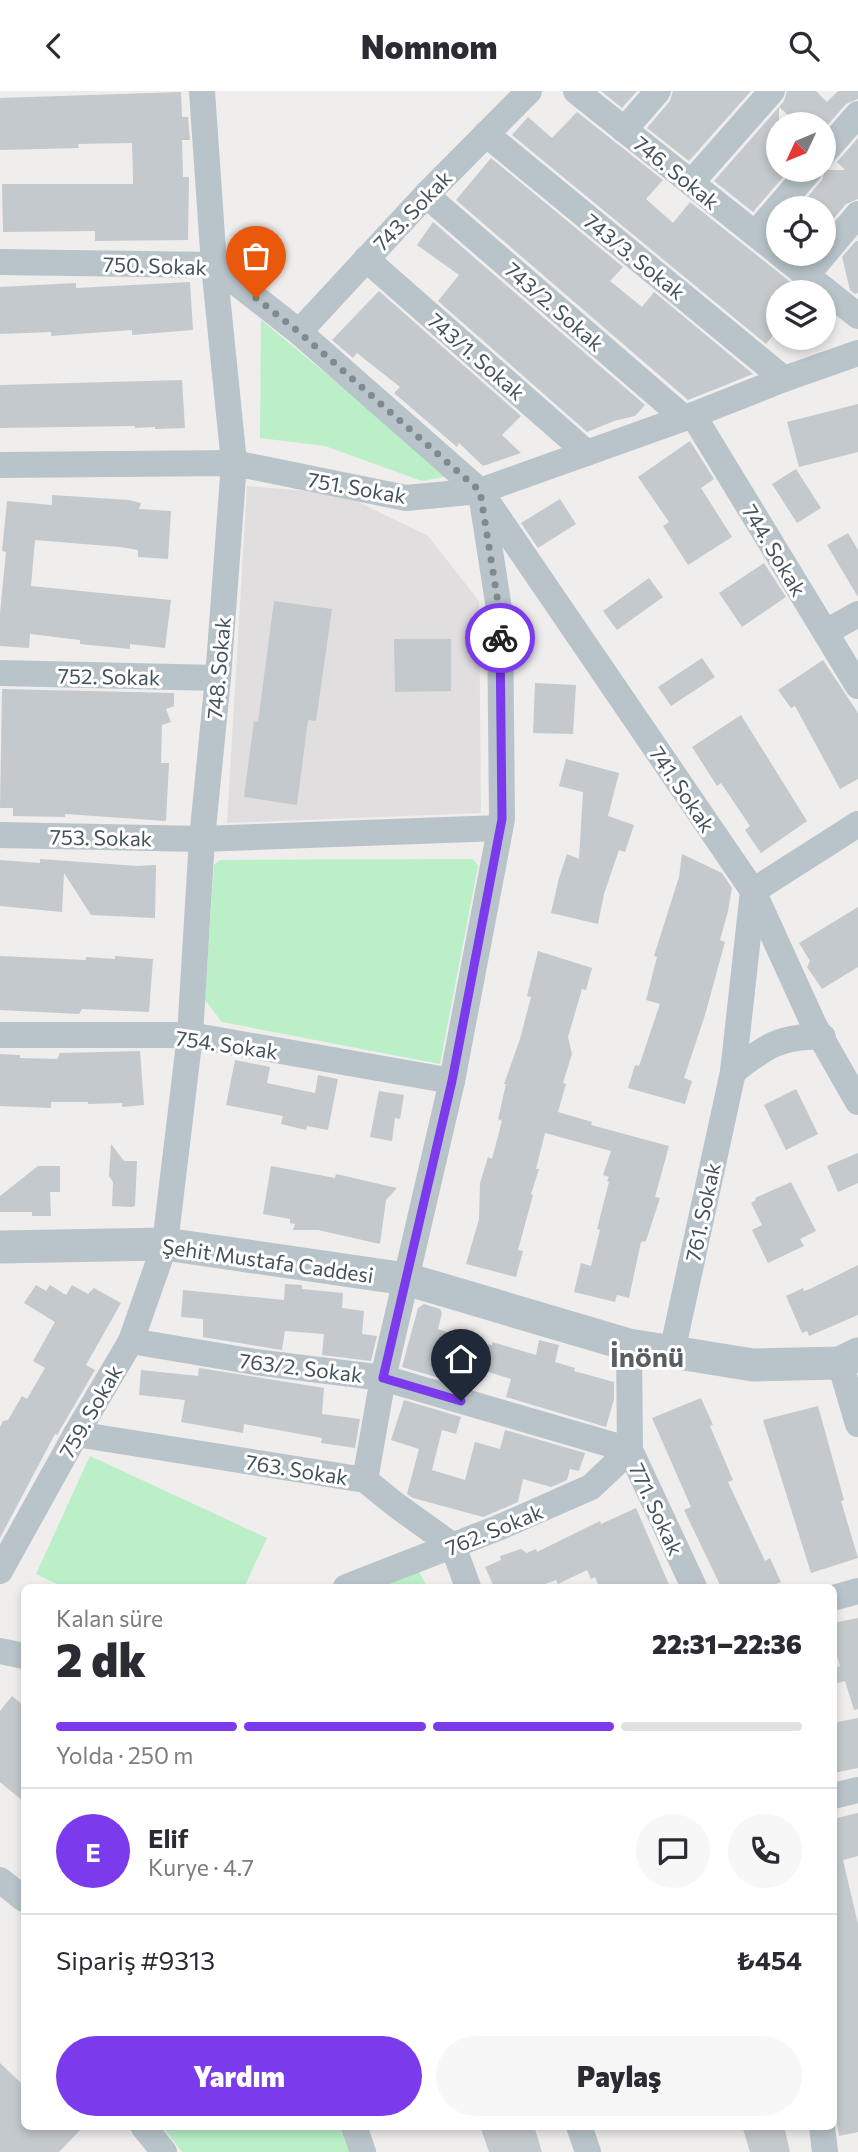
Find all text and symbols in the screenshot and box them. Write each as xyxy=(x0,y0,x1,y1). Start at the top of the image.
text: Nomnom xyxy=(361,26,497,66)
icon: back xyxy=(35,27,73,65)
icon: search xyxy=(785,27,823,65)
north arrow xyxy=(766,112,836,182)
map controls xyxy=(766,112,836,350)
street label: 746. Sokak xyxy=(629,130,725,214)
street label: 743. Sokak xyxy=(368,165,456,255)
button: locate xyxy=(766,196,836,266)
street label: 743/3. Sokak xyxy=(580,208,690,304)
pin xyxy=(226,226,286,298)
icon: bag xyxy=(237,237,275,275)
street label: 750. Sokak xyxy=(103,251,207,279)
street label: 743/2. Sokak xyxy=(501,256,609,356)
button: layers xyxy=(766,280,836,350)
street label: 743/1. Sokak xyxy=(424,307,530,405)
street label: 751. Sokak xyxy=(306,466,408,508)
street label: 744. Sokak xyxy=(738,500,812,600)
courier xyxy=(465,603,535,673)
street label: 748. Sokak xyxy=(201,616,235,720)
icon: bike xyxy=(481,619,519,657)
street label: 752. Sokak xyxy=(58,663,160,689)
street label: 741. Sokak xyxy=(645,741,721,837)
street label: 753. Sokak xyxy=(50,824,152,850)
street label: 754. Sokak xyxy=(174,1024,280,1064)
street label: 761. Sokak xyxy=(679,1160,725,1264)
street label: Şehit Mustafa Caddesi xyxy=(161,1233,375,1287)
pin xyxy=(431,1329,491,1401)
district label: İnönü xyxy=(610,1339,684,1373)
icon: home xyxy=(442,1340,480,1378)
street label: 763/2. Sokak xyxy=(238,1347,364,1387)
street label: 759. Sokak xyxy=(53,1360,127,1462)
street label: 763. Sokak xyxy=(244,1449,350,1489)
street label: 771. Sokak xyxy=(625,1459,689,1559)
street label: 762. Sokak xyxy=(442,1498,546,1560)
text: Kalan süre xyxy=(56,1604,163,1632)
text: 22:31–22:36 xyxy=(652,1628,802,1659)
text: 2 dk xyxy=(56,1630,146,1686)
text: Yolda · 250 m xyxy=(56,1741,193,1769)
button: chat xyxy=(636,1814,710,1888)
button: phone xyxy=(728,1814,802,1888)
text: Elif xyxy=(148,1822,188,1853)
text: E xyxy=(85,1836,101,1867)
text: Kurye · 4.7 xyxy=(148,1853,254,1881)
text: Sipariş #9313 xyxy=(56,1944,215,1975)
text: ₺454 xyxy=(736,1944,802,1975)
button: Yardım xyxy=(56,2036,422,2116)
button: Paylaş xyxy=(436,2036,802,2116)

